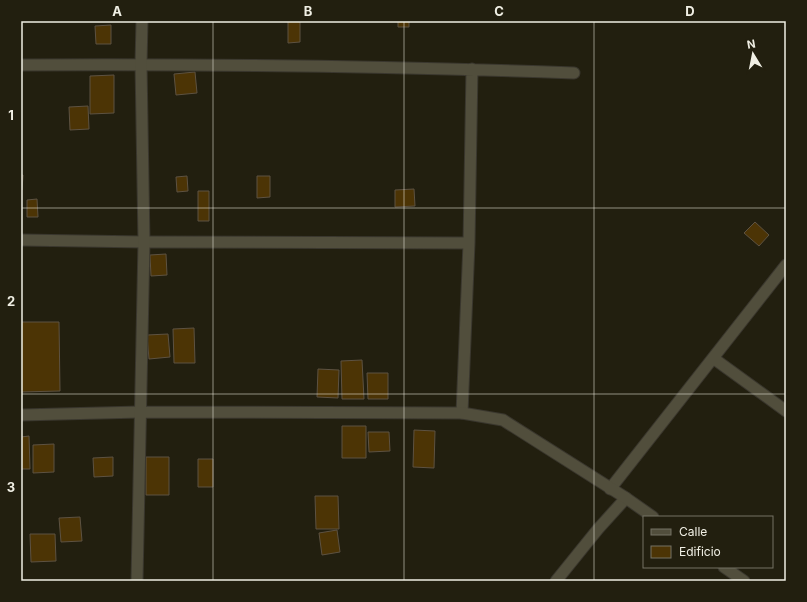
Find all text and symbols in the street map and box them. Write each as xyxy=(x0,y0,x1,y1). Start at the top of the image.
text: A xyxy=(112,3,122,19)
text: B xyxy=(304,3,313,19)
text: C xyxy=(494,3,504,19)
text: D xyxy=(685,3,695,19)
north arrow xyxy=(733,34,773,74)
text: N xyxy=(746,37,757,52)
text: 1 xyxy=(8,107,14,123)
text: 2 xyxy=(7,293,15,309)
text: 3 xyxy=(7,479,15,495)
legend xyxy=(643,516,773,568)
text: Calle xyxy=(679,524,707,539)
text: Edificio xyxy=(679,544,721,559)

